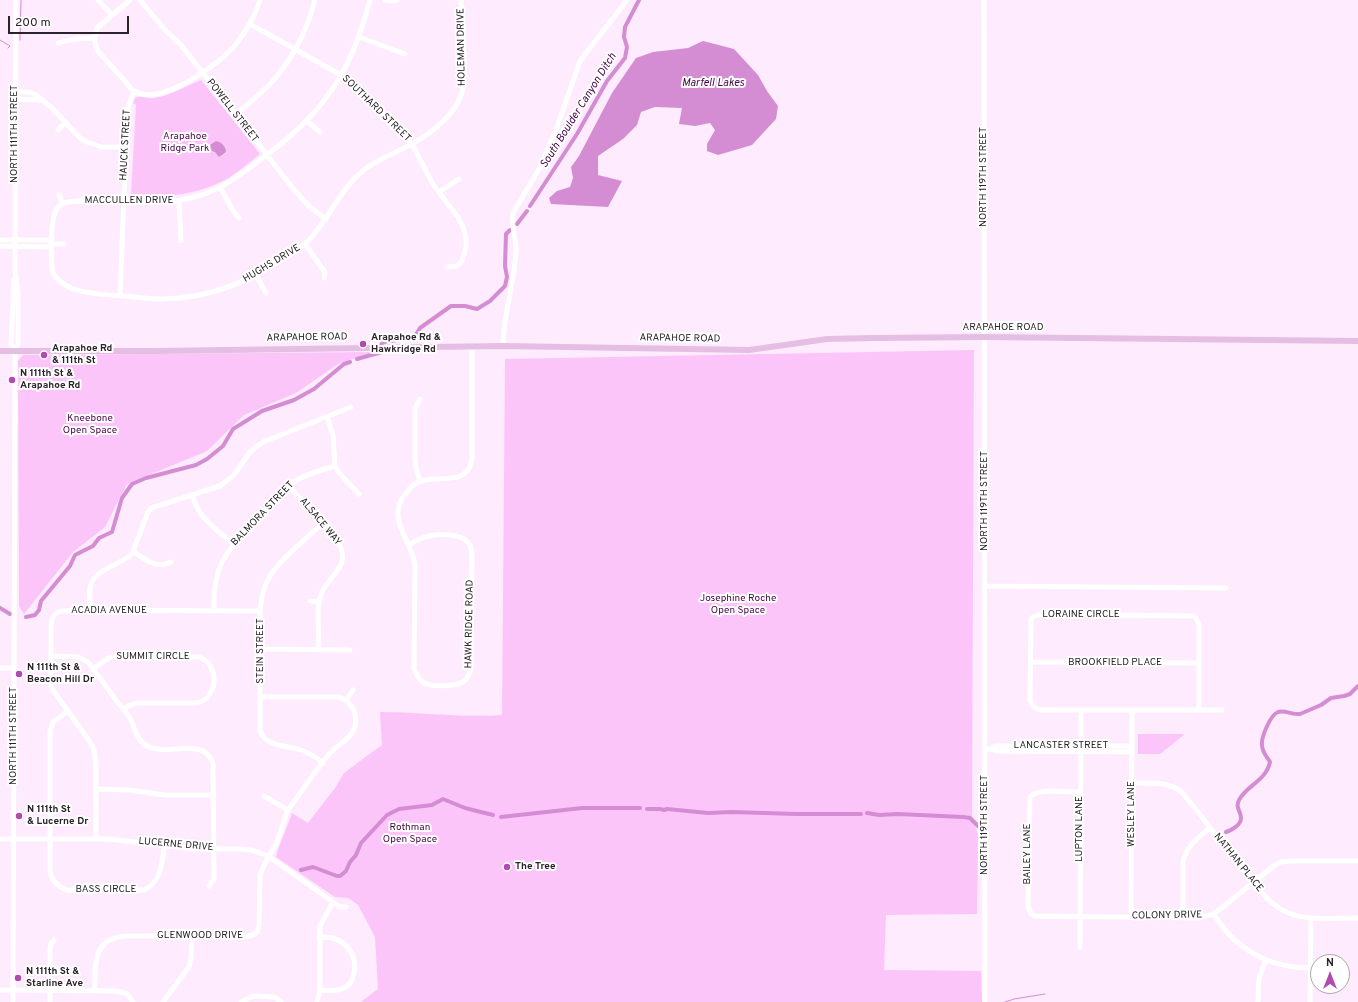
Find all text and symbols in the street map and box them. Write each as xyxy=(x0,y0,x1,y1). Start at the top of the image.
scale bar xyxy=(10,8,131,34)
street label: HOLEMAN DRIVE xyxy=(455,8,469,86)
text: 200 m xyxy=(15,15,51,31)
water label: South Boulder Canyon Ditch xyxy=(538,51,620,171)
street label: SOUTHARD STREET xyxy=(339,73,413,145)
street label: POWELL STREET xyxy=(204,77,260,145)
water label: Marfell Lakes xyxy=(682,77,744,91)
street label: NORTH 111TH STREET xyxy=(9,85,21,183)
street label: HAUCK STREET xyxy=(118,109,134,181)
street label: NORTH 119TH STREET xyxy=(978,127,990,227)
park label: Arapahoe Ridge Park xyxy=(161,131,209,154)
street label: MACCULLEN DRIVE xyxy=(85,195,173,207)
street label: HUGHS DRIVE xyxy=(241,242,303,286)
street label: ARAPAHOE ROAD xyxy=(963,322,1043,334)
street label: ARAPAHOE ROAD xyxy=(266,331,348,345)
place label: Arapahoe Rd & Hawkridge Rd xyxy=(371,332,441,356)
street label: ARAPAHOE ROAD xyxy=(639,332,721,346)
marker: Arapahoe Rd & Hawkridge Rd xyxy=(358,339,368,349)
place label: Arapahoe Rd & 111th St xyxy=(52,343,112,366)
marker: Arapahoe Rd & 111th St xyxy=(39,350,49,360)
place label: N 111th St & Arapahoe Rd xyxy=(20,368,80,392)
marker: N 111th St & Arapahoe Rd xyxy=(7,375,17,385)
park label: Kneebone Open Space xyxy=(63,413,117,436)
street label: NORTH 119TH STREET xyxy=(979,451,991,551)
street label: BALMORA STREET xyxy=(229,479,297,549)
street label: ALSACE WAY xyxy=(296,496,344,548)
street label: HAWK RIDGE ROAD xyxy=(463,580,477,668)
park label: Josephine Roche Open Space xyxy=(700,593,776,616)
street label: ACADIA AVENUE xyxy=(71,605,147,617)
street label: LORAINE CIRCLE xyxy=(1042,609,1120,621)
street label: STEIN STREET xyxy=(255,618,267,684)
street label: SUMMIT CIRCLE xyxy=(116,651,190,663)
street label: BROOKFIELD PLACE xyxy=(1068,657,1162,669)
place label: N 111th St & Beacon Hill Dr xyxy=(27,662,94,686)
marker: N 111th St & Beacon Hill Dr xyxy=(14,669,24,679)
street label: NORTH 111TH STREET xyxy=(8,687,20,785)
street label: LANCASTER STREET xyxy=(1014,740,1108,752)
street label: NORTH 119TH STREET xyxy=(979,775,991,875)
street label: WESLEY LANE xyxy=(1126,781,1138,847)
street label: LUPTON LANE xyxy=(1074,796,1086,862)
place label: N 111th St & Lucerne Dr xyxy=(27,804,88,828)
marker: N 111th St & Lucerne Dr xyxy=(14,811,24,821)
park label: Rothman Open Space xyxy=(383,822,437,846)
street label: BAILEY LANE xyxy=(1022,823,1034,885)
street label: NATHAN PLACE xyxy=(1211,831,1265,895)
street label: LUCERNE DRIVE xyxy=(138,836,214,854)
place label: The Tree xyxy=(515,861,556,873)
marker: The Tree xyxy=(502,862,512,872)
street label: BASS CIRCLE xyxy=(76,884,136,896)
street label: COLONY DRIVE xyxy=(1132,909,1202,923)
street label: GLENWOOD DRIVE xyxy=(157,930,243,942)
north arrow xyxy=(1310,954,1350,994)
text: N xyxy=(1326,956,1334,970)
place label: N 111th St & Starline Ave xyxy=(26,966,83,990)
marker: N 111th St & Starline Ave xyxy=(13,973,23,983)

